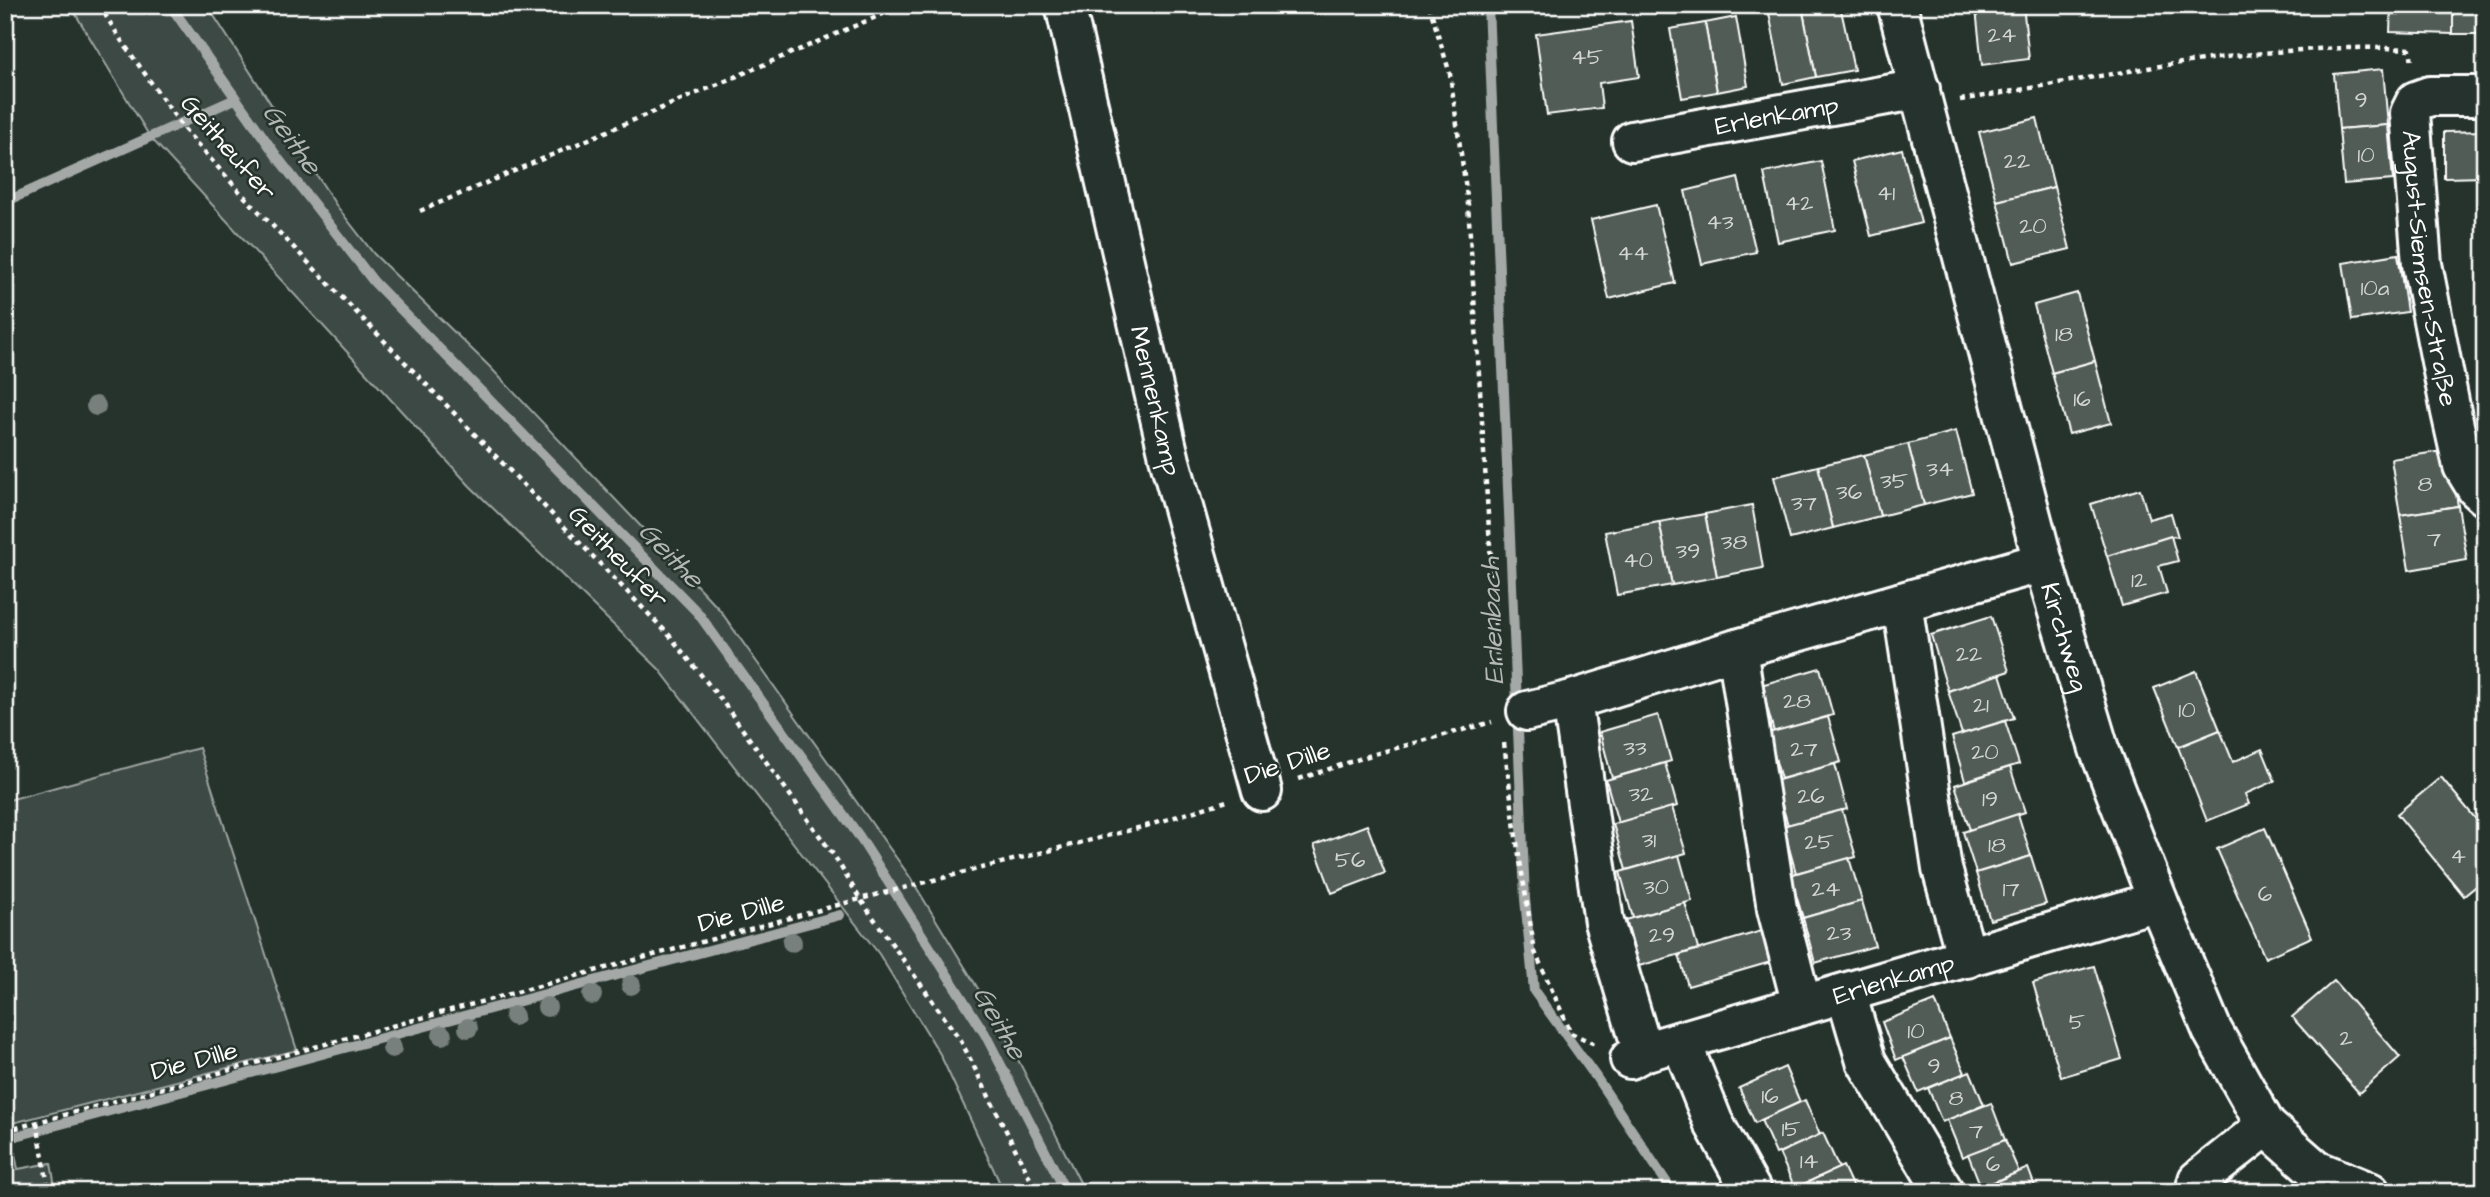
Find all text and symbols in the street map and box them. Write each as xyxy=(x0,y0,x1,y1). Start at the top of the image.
house number: 24 xyxy=(1988,19,2017,51)
house number: 45 xyxy=(1571,41,1603,73)
house number: 9 xyxy=(2354,84,2368,116)
street label: Geitheufer xyxy=(172,87,285,209)
street label: Erlenkamp xyxy=(1712,87,1841,145)
water label: Geithe xyxy=(253,95,332,184)
street label: August-Siemsen-Straße xyxy=(2392,129,2466,410)
house number: 10 xyxy=(2357,139,2375,171)
house number: 22 xyxy=(2004,145,2030,177)
house number: 41 xyxy=(1877,177,1895,209)
house number: 42 xyxy=(1785,187,1813,219)
house number: 43 xyxy=(1706,206,1734,238)
house number: 20 xyxy=(2019,210,2047,242)
house number: 44 xyxy=(1617,237,1649,269)
house number: 10a xyxy=(2360,272,2390,304)
house number: 18 xyxy=(2055,318,2073,350)
street label: Mennenkamp xyxy=(1120,322,1190,480)
house number: 16 xyxy=(2073,383,2091,415)
house number: 34 xyxy=(1926,453,1954,485)
house number: 35 xyxy=(1880,465,1908,497)
house number: 8 xyxy=(2418,468,2433,500)
house number: 36 xyxy=(1836,476,1862,508)
house number: 37 xyxy=(1791,487,1817,519)
street label: Geitheufer xyxy=(560,497,677,616)
water label: Geithe xyxy=(629,513,714,598)
house number: 7 xyxy=(2427,523,2441,555)
house number: 38 xyxy=(1721,526,1747,558)
house number: 39 xyxy=(1676,535,1700,567)
house number: 40 xyxy=(1623,544,1653,576)
water label: Erlenbach xyxy=(1471,556,1514,685)
house number: 12 xyxy=(2131,564,2147,596)
street label: Kirchweg xyxy=(2031,578,2098,697)
house number: 22 xyxy=(1956,638,1982,670)
house number: 28 xyxy=(1783,685,1811,717)
house number: 21 xyxy=(1973,689,1989,721)
house number: 10 xyxy=(2178,694,2196,726)
street label: Die Dille xyxy=(1240,732,1335,794)
house number: 33 xyxy=(1623,732,1647,764)
house number: 27 xyxy=(1790,733,1818,765)
house number: 20 xyxy=(1971,736,1999,768)
house number: 32 xyxy=(1629,778,1653,810)
house number: 26 xyxy=(1797,780,1825,812)
house number: 19 xyxy=(1982,783,1998,815)
house number: 31 xyxy=(1642,824,1656,856)
house number: 25 xyxy=(1804,826,1834,858)
house number: 18 xyxy=(1988,829,2006,861)
house number: 4 xyxy=(2450,840,2466,872)
house number: 56 xyxy=(1335,844,1365,876)
house number: 30 xyxy=(1643,871,1669,903)
house number: 24 xyxy=(1812,873,1841,905)
house number: 17 xyxy=(2002,873,2020,905)
house number: 6 xyxy=(2258,878,2272,910)
street label: Die Dille xyxy=(694,884,789,942)
house number: 23 xyxy=(1827,917,1852,949)
house number: 29 xyxy=(1649,919,1675,951)
street label: Erlenkamp xyxy=(1829,945,1959,1014)
water label: Geithe xyxy=(963,979,1037,1068)
house number: 5 xyxy=(2069,1006,2085,1038)
house number: 10 xyxy=(1907,1015,1925,1047)
house number: 2 xyxy=(2339,1022,2353,1054)
street label: Die Dille xyxy=(147,1032,242,1090)
house number: 9 xyxy=(1927,1050,1941,1082)
house number: 16 xyxy=(1761,1080,1779,1112)
house number: 8 xyxy=(1949,1082,1964,1114)
house number: 15 xyxy=(1781,1113,1801,1145)
house number: 7 xyxy=(1969,1115,1983,1147)
house number: 14 xyxy=(1800,1145,1819,1177)
house number: 6 xyxy=(1986,1148,2000,1180)

